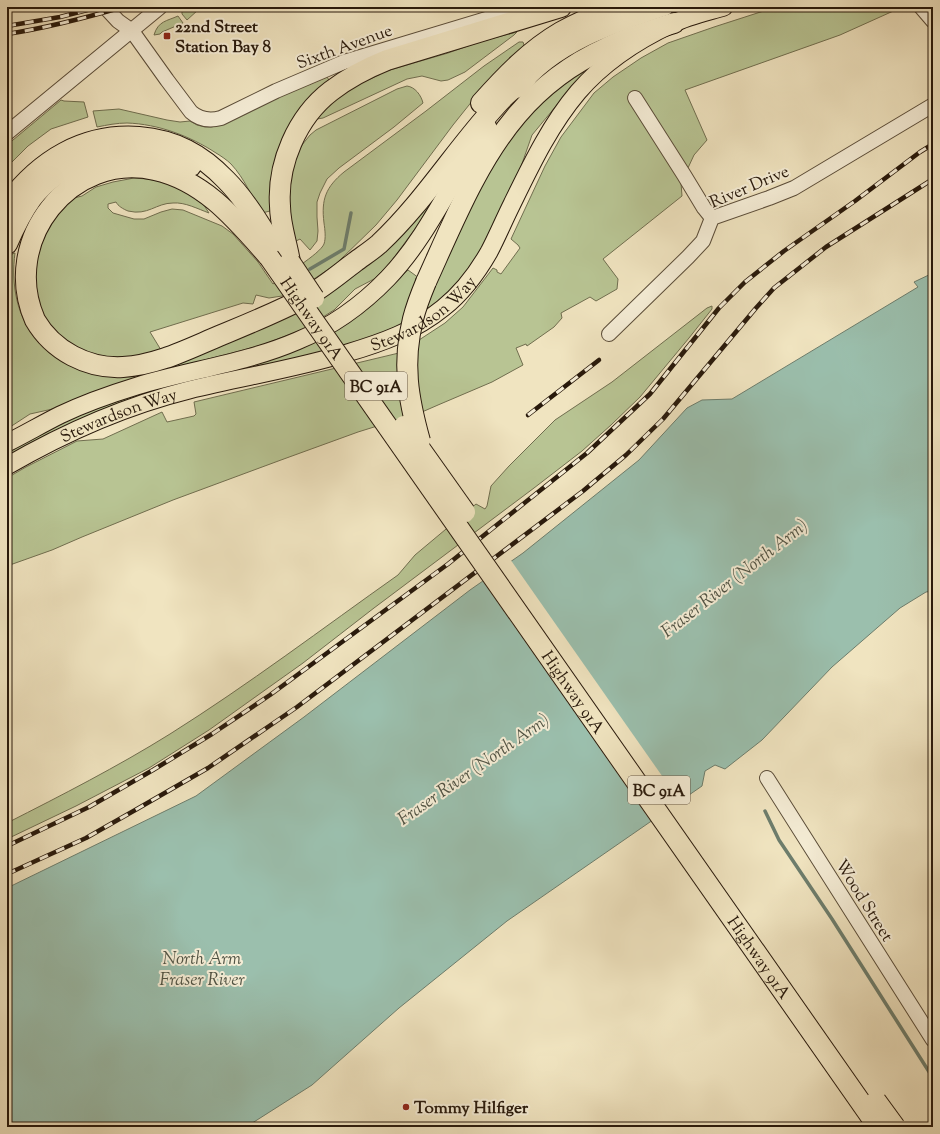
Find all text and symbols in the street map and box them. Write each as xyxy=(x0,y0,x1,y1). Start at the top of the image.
place label: 22nd Street Station Bay 8 xyxy=(175,16,272,60)
street label: Sixth Avenue xyxy=(293,19,396,76)
marker: 22nd Street Station Bay 8 xyxy=(162,31,172,41)
street label: River Drive xyxy=(706,160,793,215)
street label: Stewardson Way xyxy=(368,271,483,359)
street label: Highway 91A xyxy=(273,273,348,366)
road number: BC 91A xyxy=(345,372,407,400)
street label: Stewardson Way xyxy=(57,384,181,450)
water label: Fraser River (North Arm) xyxy=(656,514,814,645)
street label: Highway 91A xyxy=(534,647,610,740)
water label: Fraser River (North Arm) xyxy=(393,708,555,833)
road number: BC 91A xyxy=(628,776,690,804)
street label: Wood Street xyxy=(828,855,898,947)
street label: Highway 91A xyxy=(720,912,795,1005)
water label: North Arm Fraser River xyxy=(159,947,245,994)
place label: Tommy Hilfiger xyxy=(414,1097,529,1121)
marker: Tommy Hilfiger xyxy=(401,1102,411,1112)

